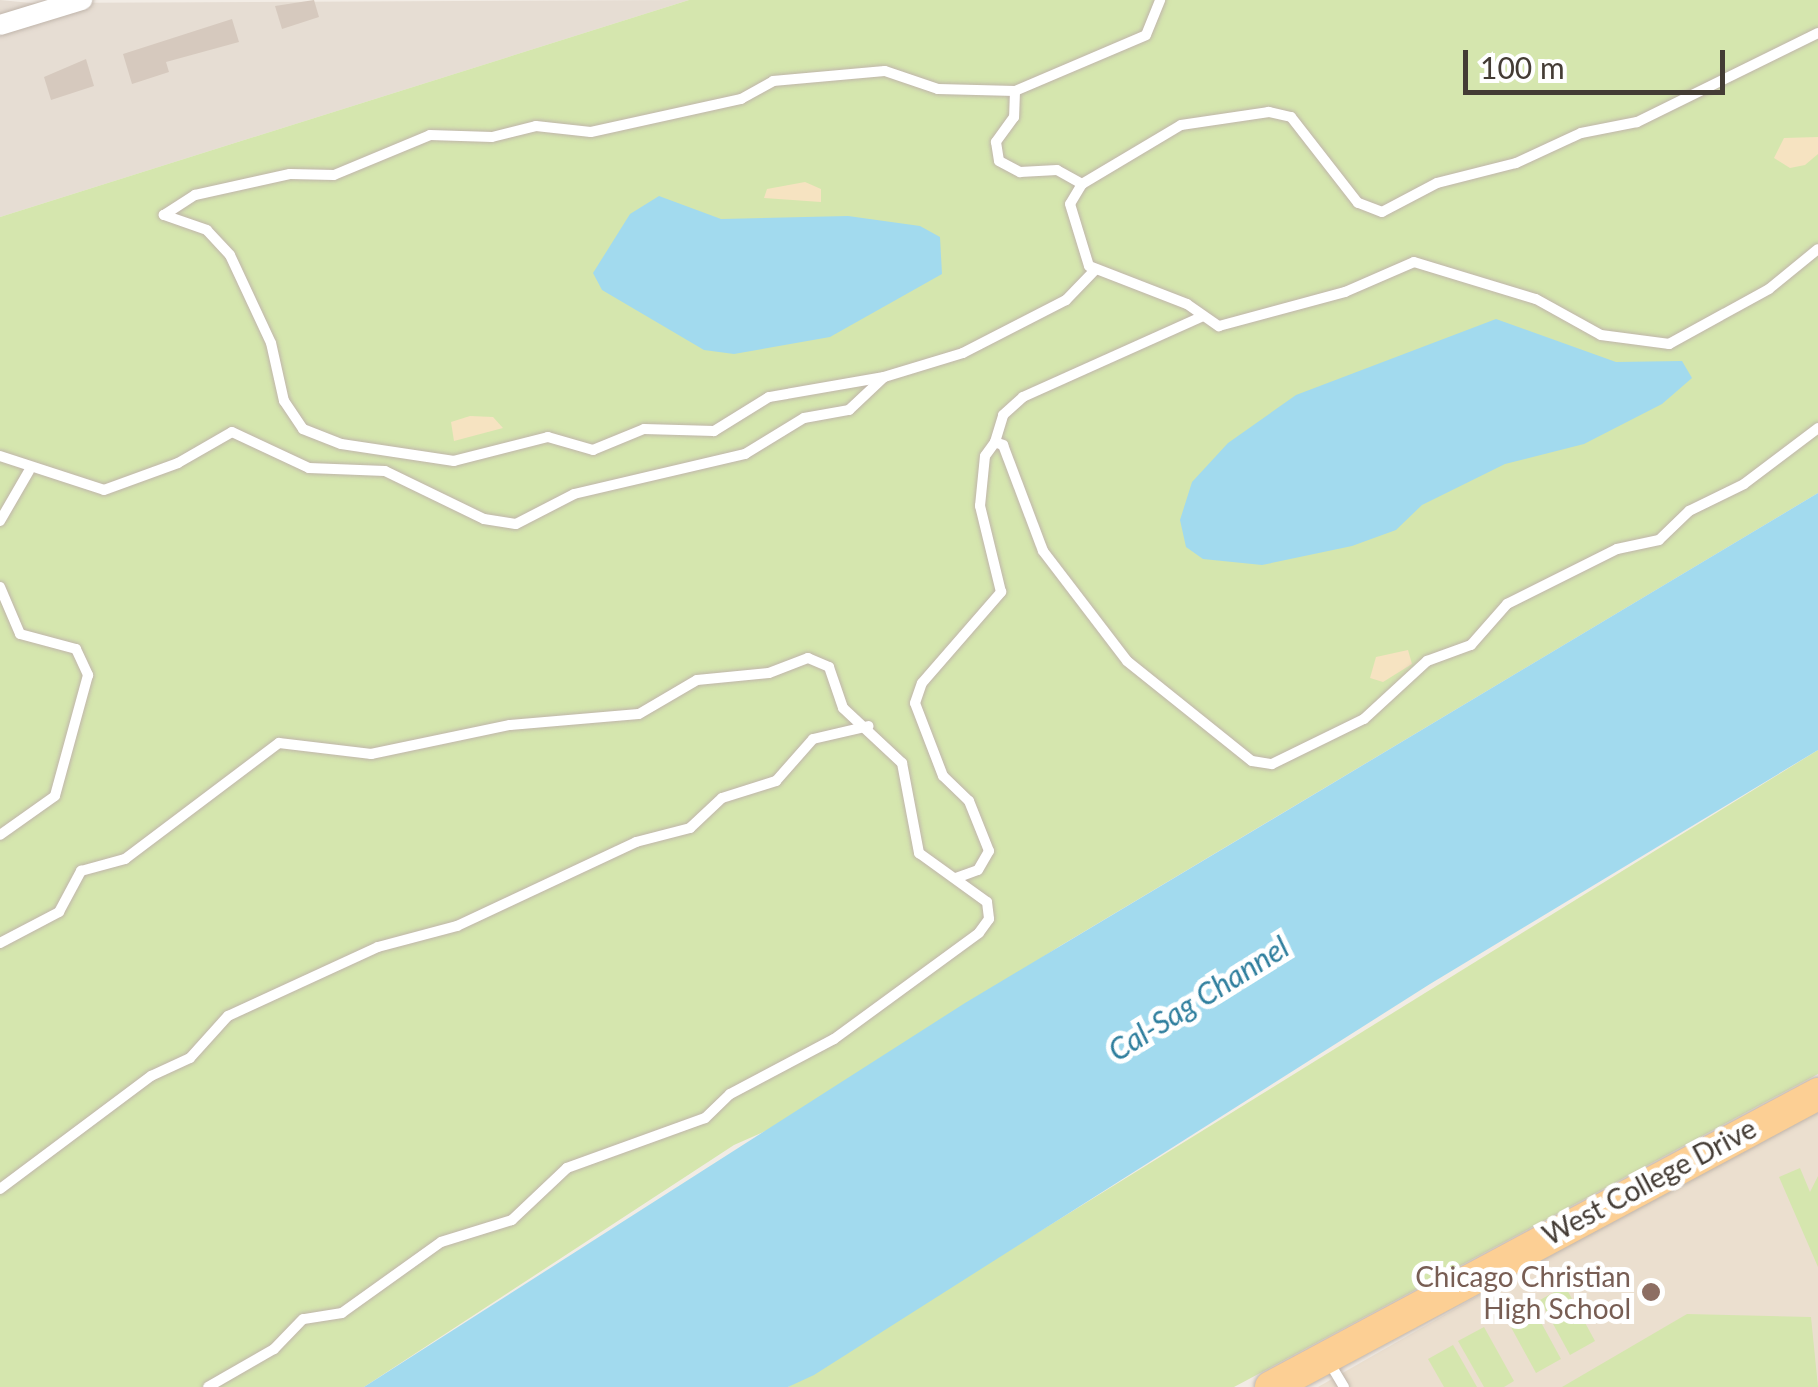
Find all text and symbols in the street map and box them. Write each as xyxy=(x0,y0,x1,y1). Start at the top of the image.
scale bar xyxy=(1468,30,1730,92)
text: 100 m xyxy=(1480,49,1565,85)
water label: Cal-Sag Channel xyxy=(1101,928,1295,1068)
street label: West College Drive xyxy=(1537,1111,1761,1251)
place label: Chicago Christian High School xyxy=(1415,1259,1631,1325)
marker: Chicago Christian High School xyxy=(1640,1281,1662,1303)

